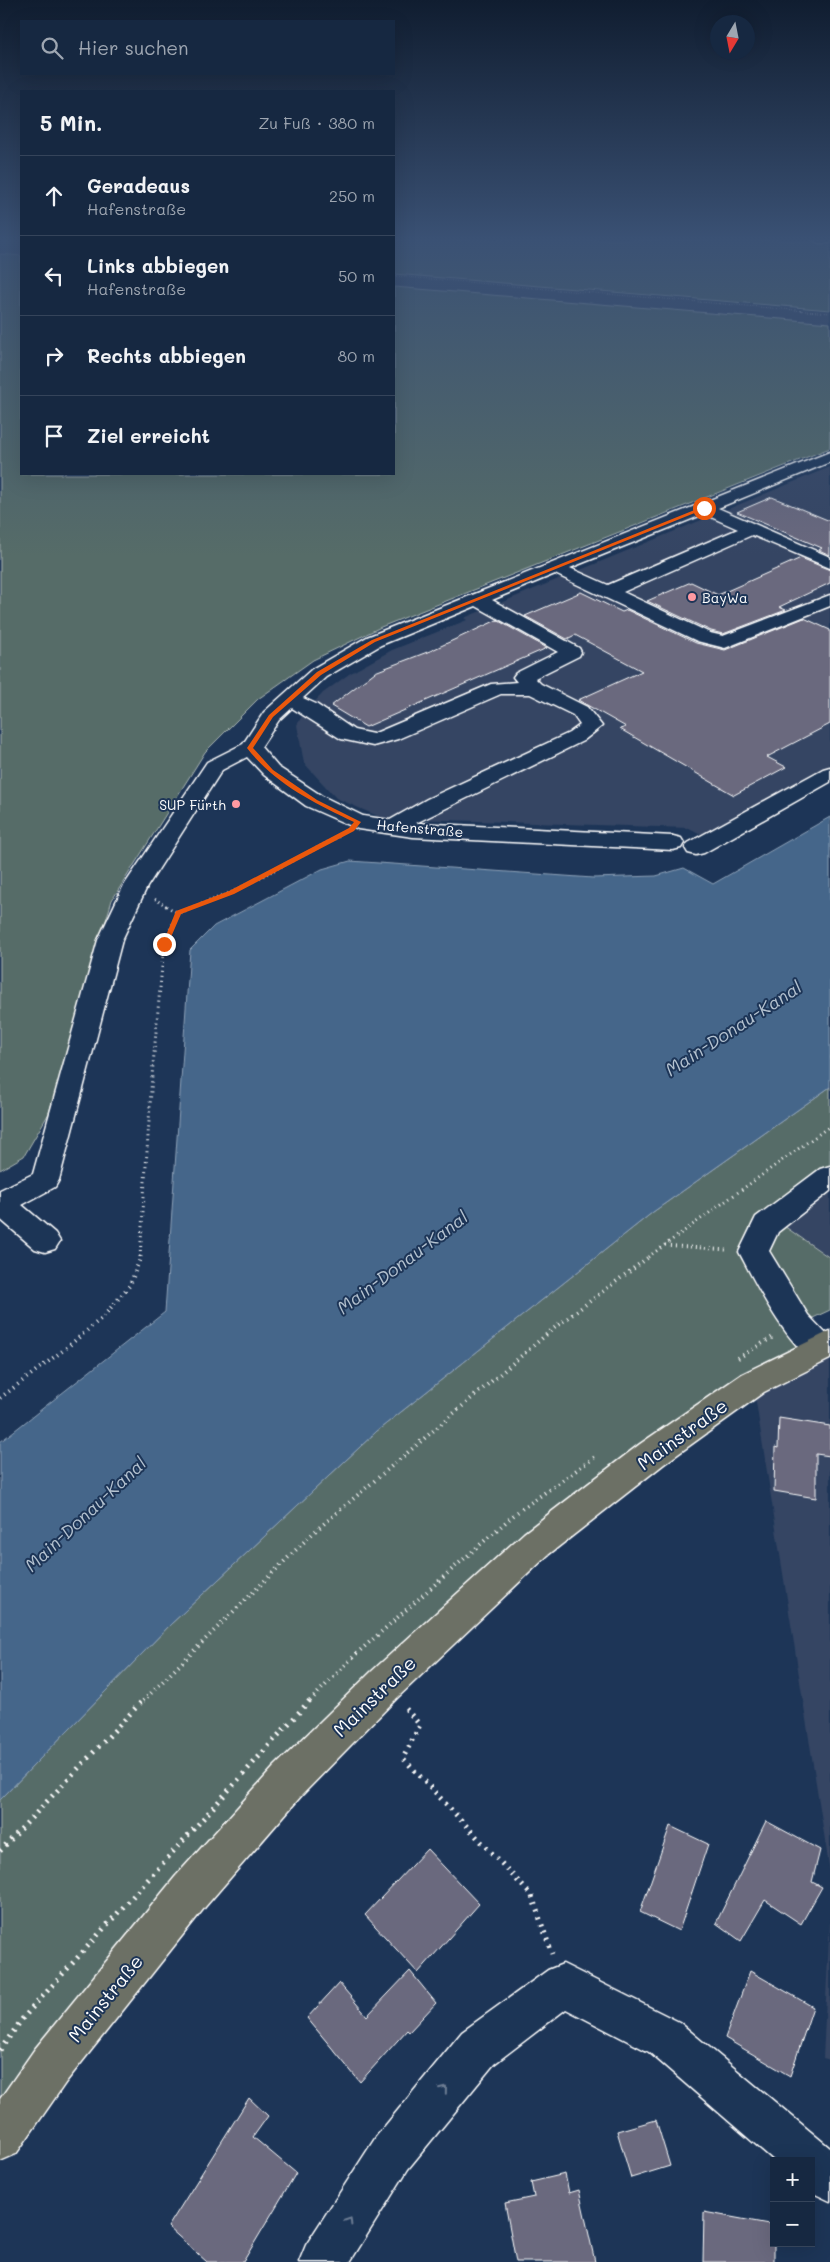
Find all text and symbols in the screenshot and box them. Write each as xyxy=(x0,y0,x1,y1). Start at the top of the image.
north arrow xyxy=(710,15,755,60)
search box xyxy=(20,20,395,75)
icon: search xyxy=(38,34,66,62)
text: Hier suchen xyxy=(78,35,189,60)
text: 5 Min. xyxy=(40,109,102,136)
text: Zu Fuß · 380 m xyxy=(259,112,375,133)
text: Geradeaus xyxy=(87,173,190,198)
icon: ahead xyxy=(40,182,68,210)
text: 250 m xyxy=(329,185,375,206)
text: Hafenstraße xyxy=(87,198,186,219)
text: Links abbiegen xyxy=(87,253,229,278)
icon: left xyxy=(40,262,68,290)
text: 50 m xyxy=(338,265,375,286)
text: Hafenstraße xyxy=(87,278,186,299)
icon: right xyxy=(40,342,68,370)
text: Rechts abbiegen xyxy=(87,343,246,368)
text: 80 m xyxy=(338,345,375,366)
icon: arrive xyxy=(40,422,68,450)
text: Ziel erreicht xyxy=(87,423,210,448)
route start xyxy=(693,497,716,520)
place label: BayWa xyxy=(702,588,748,607)
marker: BayWa xyxy=(686,591,698,603)
place label: SUP Fürth xyxy=(159,795,226,814)
marker: SUP Fürth xyxy=(230,798,242,810)
street label: Hafenstraße xyxy=(376,815,464,841)
route end xyxy=(153,933,176,956)
water label: Main-Donau-Kanal xyxy=(660,975,806,1081)
water label: Main-Donau-Kanal xyxy=(332,1205,473,1319)
street label: Mainstraße xyxy=(632,1393,732,1475)
water label: Main-Donau-Kanal xyxy=(19,1451,151,1577)
street label: Mainstraße xyxy=(327,1650,421,1742)
street label: Mainstraße xyxy=(62,1949,148,2047)
one-way arrow xyxy=(439,2086,447,2095)
map controls xyxy=(770,2157,815,2247)
button: + xyxy=(770,2157,815,2202)
button: − xyxy=(770,2202,815,2247)
one-way arrow xyxy=(343,2217,353,2226)

